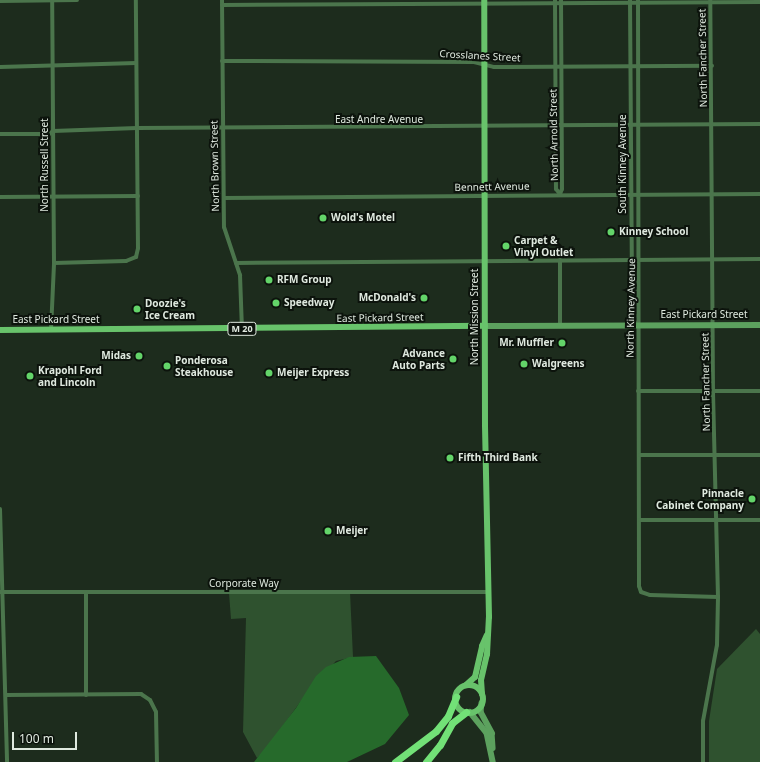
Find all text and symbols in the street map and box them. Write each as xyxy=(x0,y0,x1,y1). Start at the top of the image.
street label: North Fancher Street xyxy=(696,9,710,107)
street label: Crosslanes Street xyxy=(439,48,521,64)
street label: North Arnold Street xyxy=(547,89,561,181)
street label: East Andre Avenue xyxy=(335,114,423,126)
street label: South Kinney Avenue xyxy=(617,114,629,214)
street label: North Russell Street xyxy=(39,118,51,212)
street label: North Brown Street xyxy=(208,120,222,212)
street label: Bennett Avenue xyxy=(454,180,530,194)
place label: Wold's Motel xyxy=(331,212,395,224)
marker: Wold's Motel xyxy=(318,213,328,223)
place label: Kinney School xyxy=(619,226,688,238)
marker: Kinney School xyxy=(606,227,616,237)
place label: Carpet & Vinyl Outlet xyxy=(514,234,573,258)
marker: Carpet & Vinyl Outlet xyxy=(501,241,511,251)
street label: North Kinney Avenue xyxy=(624,258,638,358)
street label: North Mission Street xyxy=(469,269,481,365)
place label: RFM Group xyxy=(277,274,332,286)
marker: RFM Group xyxy=(264,275,274,285)
place label: McDonald's xyxy=(359,292,416,304)
marker: McDonald's xyxy=(419,293,429,303)
place label: Doozie's Ice Cream xyxy=(145,297,195,320)
place label: Speedway xyxy=(284,297,334,309)
marker: Speedway xyxy=(271,298,281,308)
marker: Doozie's Ice Cream xyxy=(132,304,142,314)
street label: East Pickard Street xyxy=(660,309,748,321)
street label: East Pickard Street xyxy=(336,311,424,325)
street label: East Pickard Street xyxy=(12,314,100,326)
road number: M 20 xyxy=(227,322,257,336)
street label: North Fancher Street xyxy=(699,333,713,431)
place label: Mr. Muffler xyxy=(499,337,554,349)
marker: Mr. Muffler xyxy=(557,338,567,348)
place label: Advance Auto Parts xyxy=(392,347,445,370)
place label: Midas xyxy=(101,350,131,362)
marker: Midas xyxy=(134,351,144,361)
place label: Ponderosa Steakhouse xyxy=(175,354,233,378)
marker: Advance Auto Parts xyxy=(448,354,458,364)
place label: Walgreens xyxy=(532,358,584,370)
marker: Walgreens xyxy=(519,359,529,369)
marker: Ponderosa Steakhouse xyxy=(162,361,172,371)
place label: Krapohl Ford and Lincoln xyxy=(38,364,102,388)
place label: Meijer Express xyxy=(277,367,349,379)
marker: Meijer Express xyxy=(264,368,274,378)
marker: Krapohl Ford and Lincoln xyxy=(25,371,35,381)
place label: Fifth Third Bank xyxy=(458,452,538,464)
marker: Fifth Third Bank xyxy=(445,453,455,463)
place label: Pinnacle Cabinet Company xyxy=(656,487,744,510)
marker: Pinnacle Cabinet Company xyxy=(747,494,757,504)
place label: Meijer xyxy=(336,525,368,537)
marker: Meijer xyxy=(323,526,333,536)
street label: Corporate Way xyxy=(209,578,279,590)
scale bar xyxy=(14,724,79,750)
text: 100 m xyxy=(19,730,54,747)

